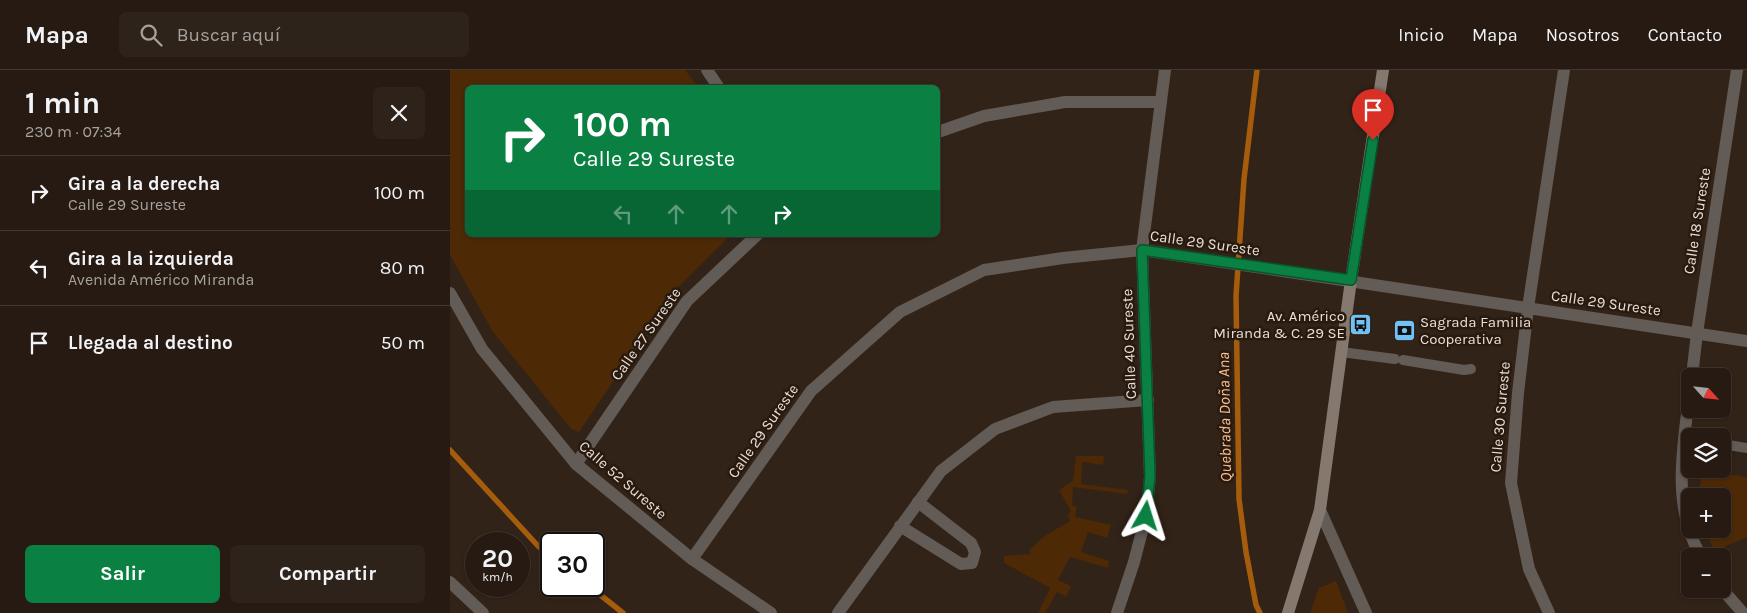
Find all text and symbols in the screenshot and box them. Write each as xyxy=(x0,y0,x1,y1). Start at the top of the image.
search box xyxy=(119,12,469,57)
text: Mapa xyxy=(25,21,89,49)
icon: search xyxy=(137,21,165,49)
text: Buscar aquí xyxy=(177,24,280,46)
text: Inicio xyxy=(1398,24,1444,46)
text: Mapa xyxy=(1472,24,1518,46)
text: Nosotros xyxy=(1546,24,1620,46)
text: Contacto xyxy=(1648,24,1722,46)
text: 1 min xyxy=(25,85,100,121)
button: close xyxy=(373,87,425,139)
pin xyxy=(1352,89,1394,140)
icon: arrive xyxy=(1359,96,1387,124)
text: 100 m xyxy=(573,104,672,145)
icon: right xyxy=(490,105,555,170)
text: 230 m · 07:34 xyxy=(25,122,122,141)
text: Calle 29 Sureste xyxy=(573,146,735,172)
street label: Calle 18 Sureste xyxy=(1680,167,1714,275)
text: Gira a la derecha xyxy=(68,173,220,195)
icon: right xyxy=(25,179,53,207)
text: 100 m xyxy=(374,182,425,204)
text: Calle 29 Sureste xyxy=(68,195,186,214)
icon: left xyxy=(609,200,637,228)
icon: ahead xyxy=(662,200,690,228)
icon: ahead xyxy=(715,200,743,228)
icon: right xyxy=(768,200,796,228)
street label: Calle 29 Sureste xyxy=(1149,226,1261,260)
text: Gira a la izquierda xyxy=(68,248,234,270)
icon: left xyxy=(25,254,53,282)
text: 80 m xyxy=(380,257,425,279)
text: Avenida Américo Miranda xyxy=(68,270,254,289)
street label: Calle 27 Sureste xyxy=(607,284,685,384)
street label: Calle 29 Sureste xyxy=(1550,286,1662,320)
street label: Calle 40 Sureste xyxy=(1118,288,1140,400)
place label: Av. Américo Miranda & C. 29 SE xyxy=(1213,307,1345,342)
bus stop icon: Av. Américo Miranda & C. 29 SE xyxy=(1349,313,1373,337)
place label: Sagrada Familia Cooperativa xyxy=(1420,313,1531,348)
bank icon: Sagrada Familia Cooperativa xyxy=(1392,319,1416,343)
icon: arrive xyxy=(25,329,53,357)
text: Llegada al destino xyxy=(68,332,233,354)
text: 50 m xyxy=(381,332,425,354)
water label: Quebrada Doña Ana xyxy=(1214,352,1235,482)
street label: Calle 30 Sureste xyxy=(1486,361,1514,473)
north arrow xyxy=(1681,368,1731,418)
map controls xyxy=(1681,368,1731,598)
street label: Calle 29 Sureste xyxy=(724,381,802,481)
button: layers xyxy=(1681,428,1731,478)
street label: Calle 52 Sureste xyxy=(575,437,671,523)
button: + xyxy=(1681,488,1731,538)
position arrow xyxy=(1119,489,1171,541)
speed limit sign: 30 xyxy=(540,532,605,597)
text: 20 xyxy=(482,544,513,573)
button: Salir xyxy=(25,545,220,603)
button: Compartir xyxy=(230,545,425,603)
button: − xyxy=(1681,548,1731,598)
text: km/h xyxy=(482,570,513,584)

